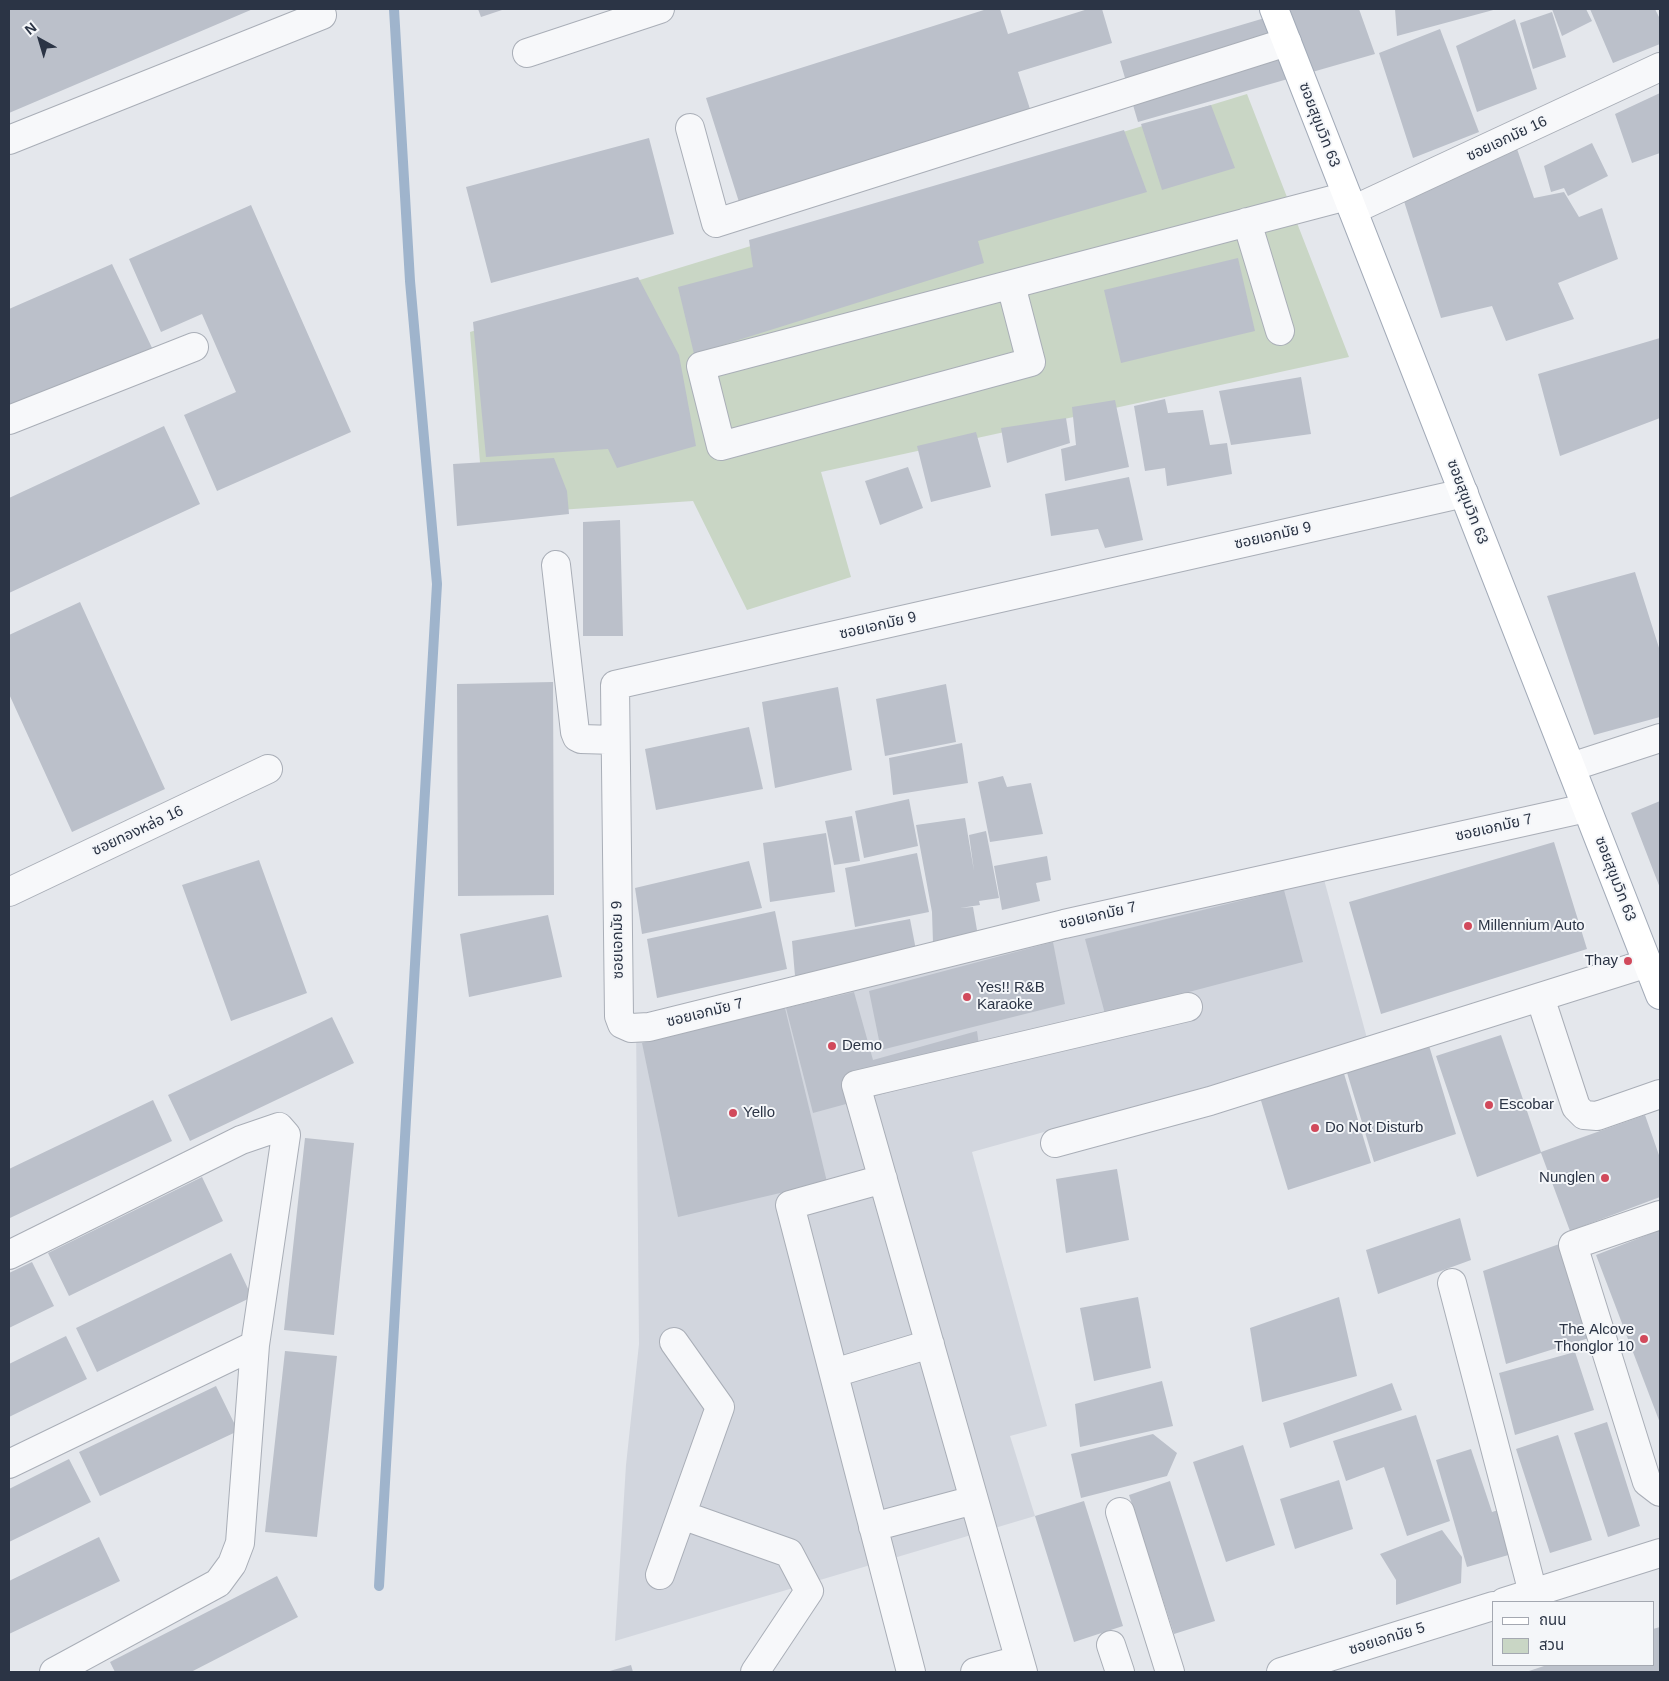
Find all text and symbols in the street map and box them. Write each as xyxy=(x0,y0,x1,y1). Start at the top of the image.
north arrow xyxy=(15,15,65,65)
text: N xyxy=(22,19,40,38)
street label: ซอยสุขุมวิท 63 xyxy=(1295,80,1343,170)
street label: ซอยเอกมัย 16 xyxy=(1464,113,1550,165)
street label: ซอยสุขุมวิท 63 xyxy=(1443,457,1491,547)
street label: ซอยเอกมัย 9 xyxy=(1233,518,1313,554)
street label: ซอยเอกมัย 9 xyxy=(838,608,918,644)
street label: ซอยทองหล่อ 16 xyxy=(90,802,186,860)
street label: ซอยเอกมัย 7 xyxy=(1454,810,1534,846)
street label: ซอยสุขุมวิท 63 xyxy=(1591,834,1639,924)
street label: ซอยเอกมัย 7 xyxy=(1058,898,1138,934)
street label: ซอยเอกมัย 9 xyxy=(608,901,628,979)
place label: Millennium Auto xyxy=(1478,917,1585,935)
marker: Millennium Auto xyxy=(1462,920,1474,932)
place label: Thay xyxy=(1585,952,1618,970)
marker: Thay xyxy=(1622,955,1634,967)
place label: Yes!! R&B Karaoke xyxy=(977,979,1045,1014)
marker: Yes!! R&B Karaoke xyxy=(961,991,973,1003)
street label: ซอยเอกมัย 7 xyxy=(665,995,745,1031)
place label: Demo xyxy=(842,1037,882,1055)
marker: Demo xyxy=(826,1040,838,1052)
place label: Escobar xyxy=(1499,1096,1554,1114)
marker: Escobar xyxy=(1483,1099,1495,1111)
place label: Yello xyxy=(743,1104,775,1122)
marker: Yello xyxy=(727,1107,739,1119)
place label: Do Not Disturb xyxy=(1325,1119,1423,1137)
marker: Do Not Disturb xyxy=(1309,1122,1321,1134)
place label: Nunglen xyxy=(1539,1169,1595,1187)
marker: Nunglen xyxy=(1599,1172,1611,1184)
place label: The Alcove Thonglor 10 xyxy=(1554,1321,1634,1356)
marker: The Alcove Thonglor 10 xyxy=(1638,1333,1650,1345)
legend xyxy=(1492,1601,1654,1666)
text: ถนน xyxy=(1539,1611,1566,1628)
street label: ซอยเอกมัย 5 xyxy=(1347,1619,1427,1659)
text: สวน xyxy=(1539,1636,1564,1653)

